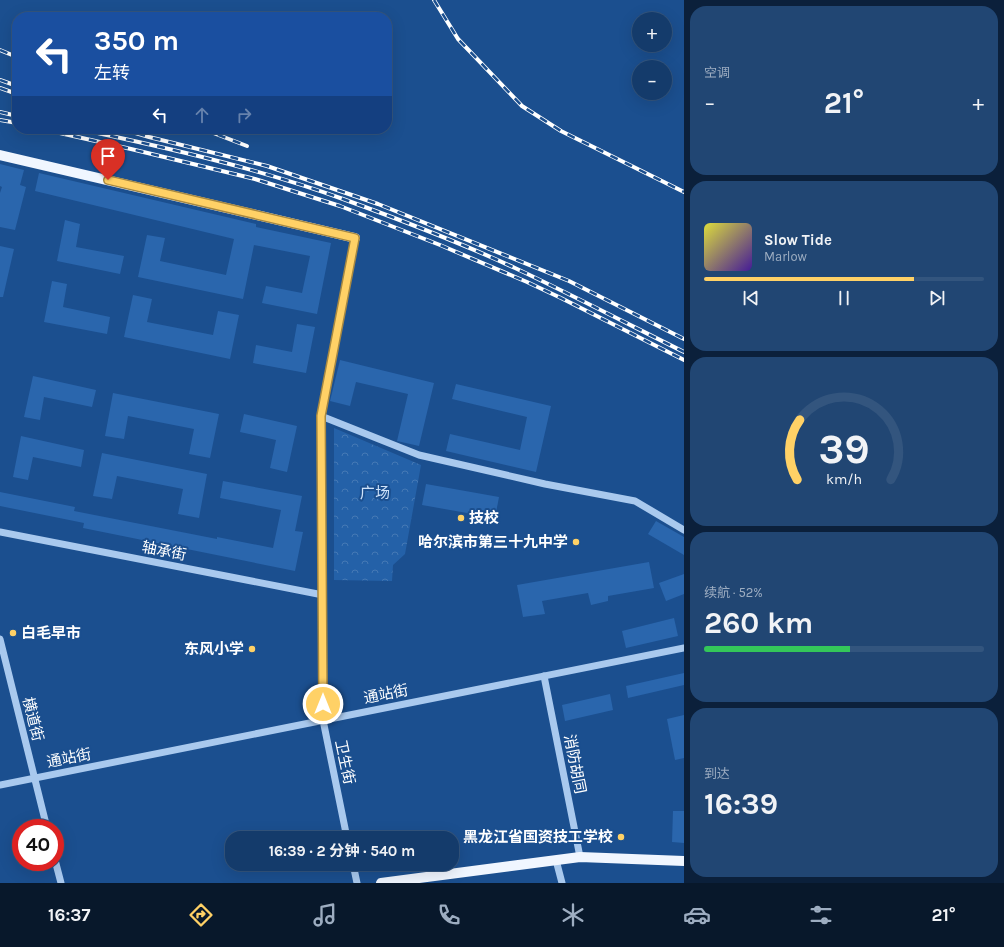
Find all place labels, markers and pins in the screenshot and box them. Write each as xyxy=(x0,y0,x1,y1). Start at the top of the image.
pin xyxy=(91,139,125,180)
place label: 技校 xyxy=(469,509,499,527)
marker: 技校 xyxy=(456,513,466,523)
place label: 哈尔滨市第三十九中学 xyxy=(418,533,568,551)
marker: 哈尔滨市第三十九中学 xyxy=(571,537,581,547)
place label: 白毛早市 xyxy=(21,624,81,642)
marker: 白毛早市 xyxy=(8,628,18,638)
place label: 东风小学 xyxy=(184,640,244,658)
marker: 东风小学 xyxy=(247,644,257,654)
place label: 黑龙江省国资技工学校 xyxy=(463,828,613,846)
marker: 黑龙江省国资技工学校 xyxy=(616,832,626,842)

